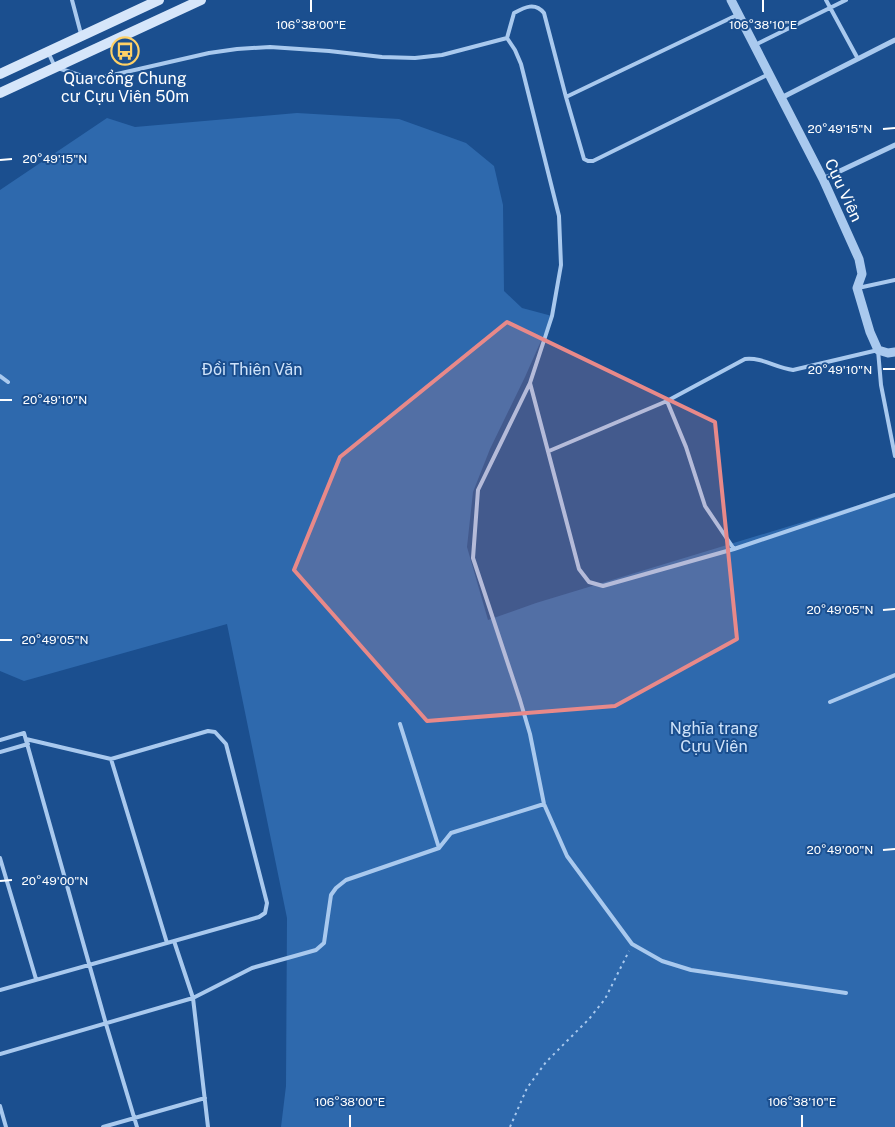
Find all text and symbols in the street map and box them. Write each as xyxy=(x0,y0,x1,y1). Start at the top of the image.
text: 106°38'00"E xyxy=(276,18,346,32)
text: 106°38'10"E xyxy=(729,18,797,32)
bus stop icon: Qua cổng Chung cư Cựu Viên 50m xyxy=(110,36,140,66)
place label: Qua cổng Chung cư Cựu Viên 50m xyxy=(61,69,189,106)
text: 20°49'15"N xyxy=(808,122,872,136)
text: 20°49'15"N xyxy=(23,152,87,166)
street label: Cựu Viên xyxy=(821,156,866,225)
park label: Đồi Thiên Văn xyxy=(202,360,302,379)
text: 20°49'10"N xyxy=(808,363,872,377)
text: 20°49'10"N xyxy=(23,393,87,407)
text: 20°49'05"N xyxy=(806,603,874,617)
text: 20°49'05"N xyxy=(21,633,89,647)
park label: Nghĩa trang Cựu Viên xyxy=(670,719,758,756)
text: 20°49'00"N xyxy=(807,843,873,857)
text: 20°49'00"N xyxy=(22,874,88,888)
text: 106°38'00"E xyxy=(315,1095,385,1109)
text: 106°38'10"E xyxy=(768,1095,836,1109)

